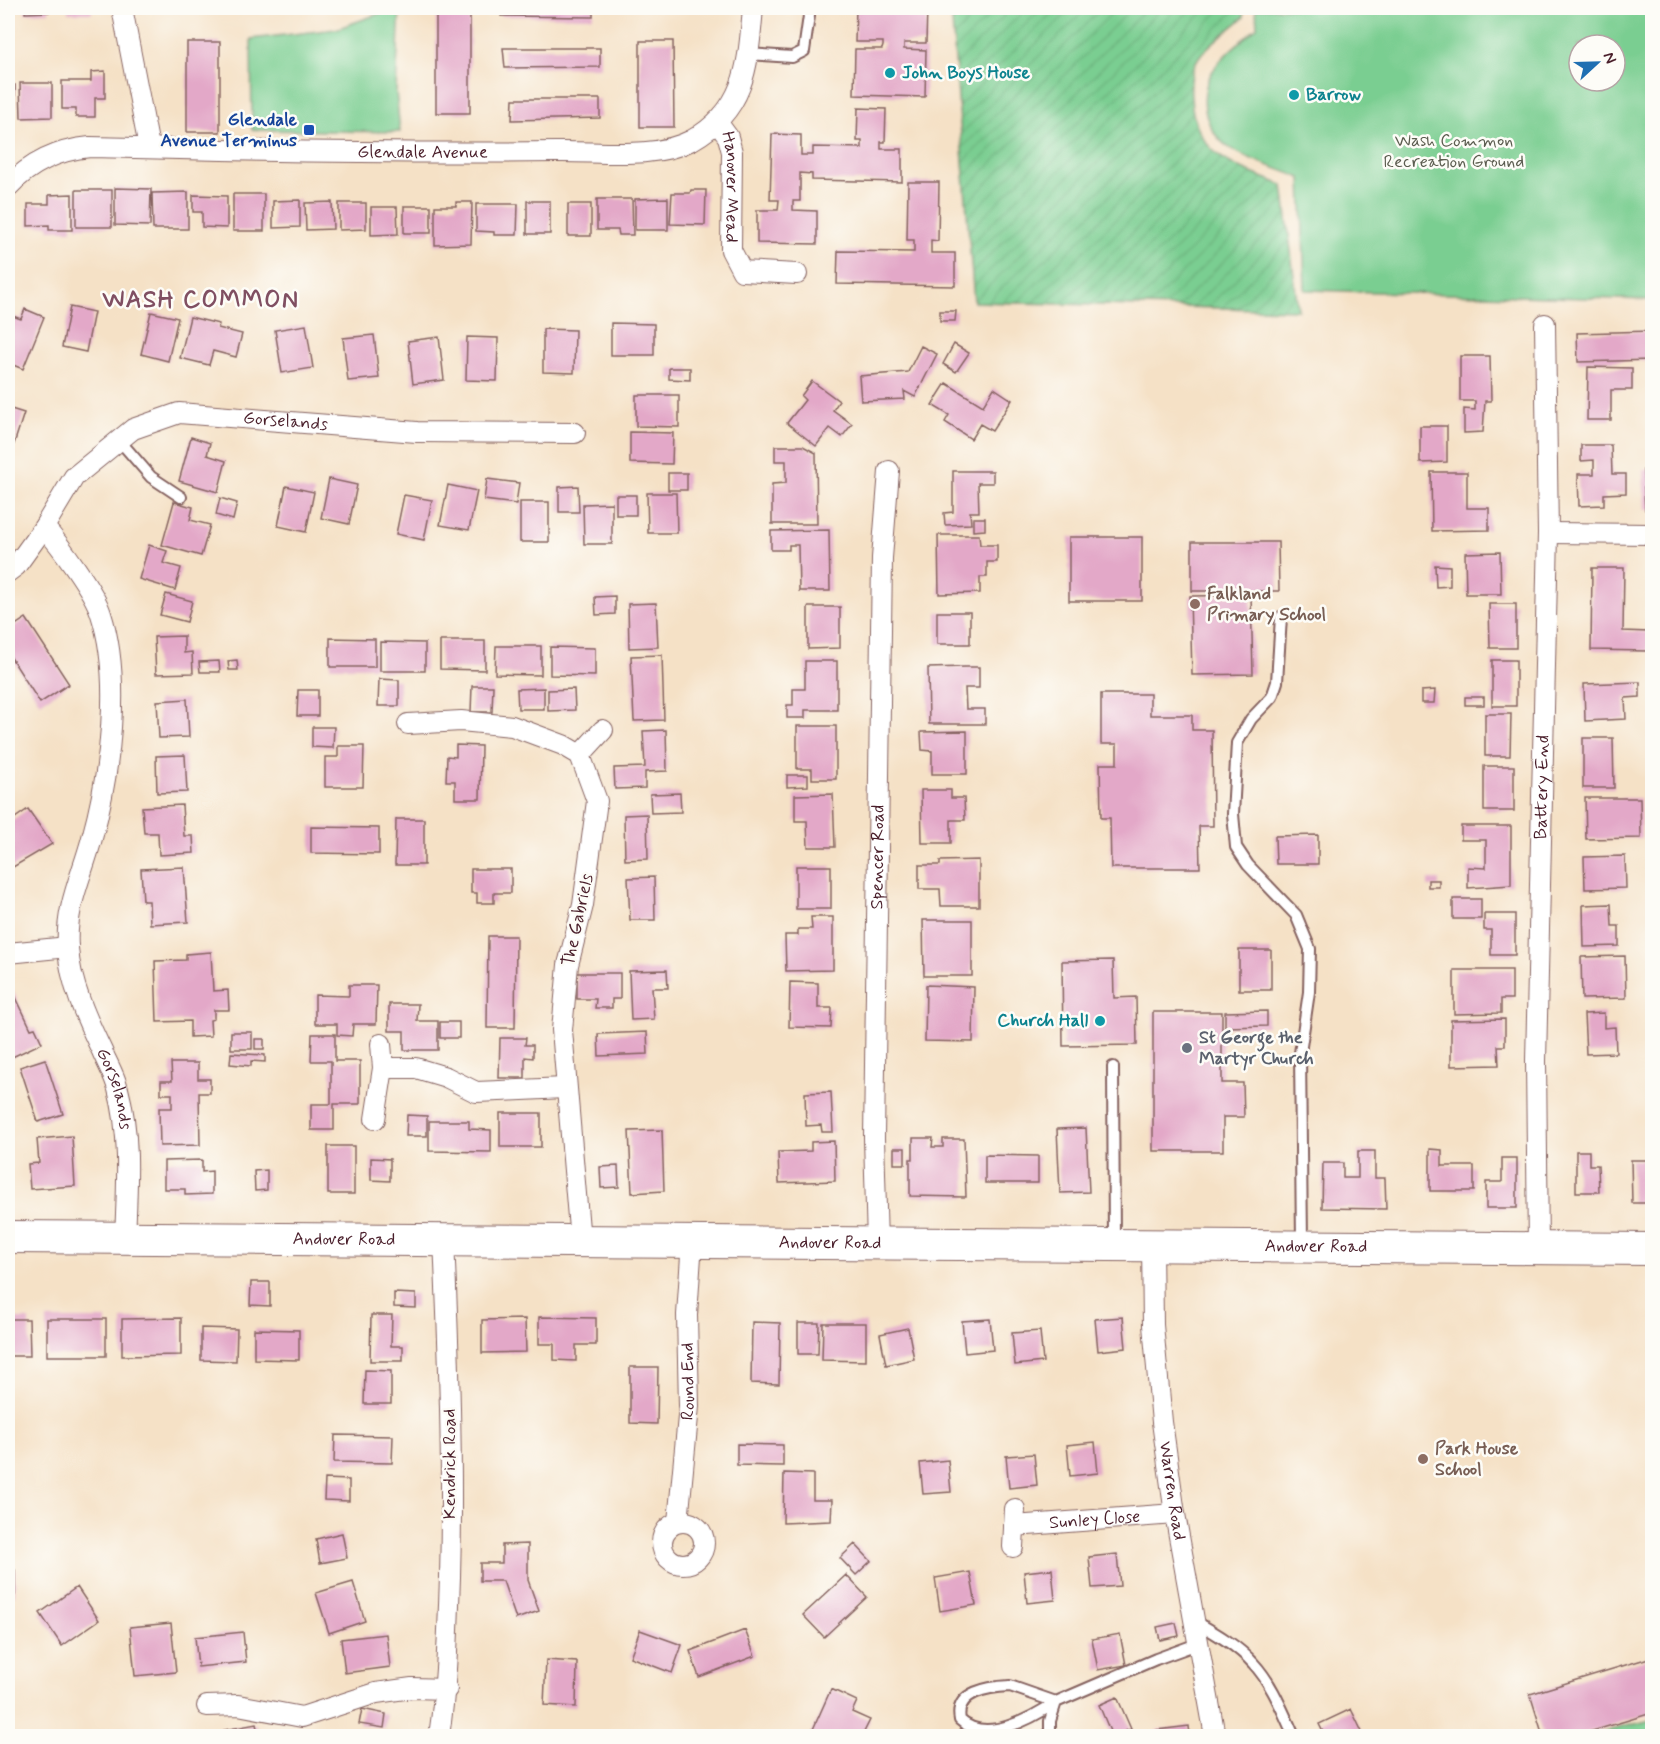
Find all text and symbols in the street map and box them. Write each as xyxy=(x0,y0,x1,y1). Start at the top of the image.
north arrow xyxy=(1567,33,1627,93)
text: N xyxy=(1598,49,1621,67)
place label: John Boys House xyxy=(902,61,1031,85)
marker: John Boys House xyxy=(883,66,897,80)
place label: Barrow xyxy=(1306,83,1361,107)
marker: Barrow xyxy=(1287,88,1301,102)
place label: Glendale Avenue Terminus xyxy=(161,108,298,153)
marker: Glendale Avenue Terminus xyxy=(302,123,316,137)
street label: Hanover Mead xyxy=(715,129,744,243)
park label: Wash Common Recreation Ground xyxy=(1384,129,1524,174)
street label: Glendale Avenue xyxy=(357,140,488,165)
district label: WASH COMMON xyxy=(102,285,299,316)
street label: Gorselands xyxy=(242,406,329,437)
place label: Falkland Primary School xyxy=(1207,582,1326,627)
marker: Falkland Primary School xyxy=(1188,597,1202,611)
street label: Battery End xyxy=(1529,735,1555,840)
street label: Spencer Road xyxy=(865,804,891,910)
street label: The Gabriels xyxy=(556,871,600,969)
place label: Church Hall xyxy=(997,1009,1088,1033)
marker: Church Hall xyxy=(1093,1014,1107,1028)
place label: St George the Martyr Church xyxy=(1199,1026,1314,1071)
marker: St George the Martyr Church xyxy=(1180,1041,1194,1055)
street label: Gorselands xyxy=(90,1044,137,1131)
street label: Andover Road xyxy=(292,1227,396,1252)
street label: Andover Road xyxy=(778,1231,882,1255)
street label: Andover Road xyxy=(1264,1234,1368,1259)
street label: Round End xyxy=(676,1342,701,1421)
street label: Kendrick Road xyxy=(438,1409,462,1519)
place label: Park House School xyxy=(1435,1437,1519,1482)
street label: Warren Road xyxy=(1153,1440,1192,1542)
marker: Park House School xyxy=(1416,1452,1430,1466)
street label: Sunley Close xyxy=(1048,1505,1141,1535)

